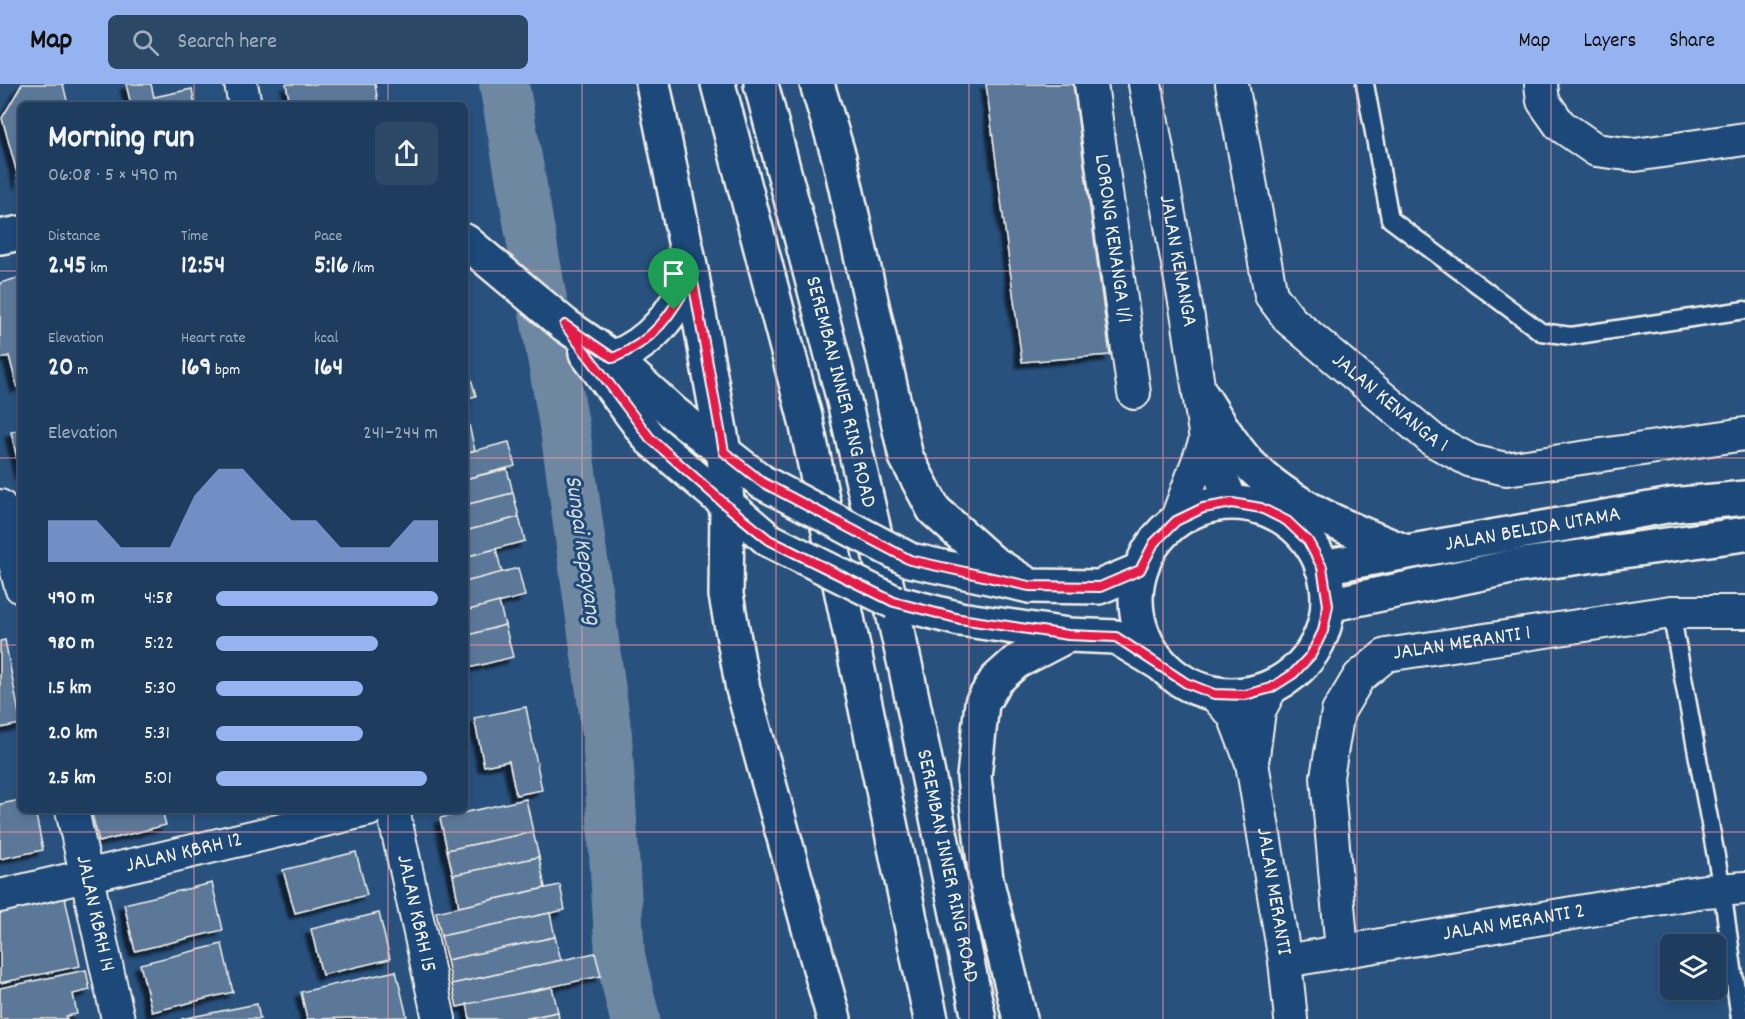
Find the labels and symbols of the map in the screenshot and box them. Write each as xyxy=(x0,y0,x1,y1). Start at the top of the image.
street label: LORONG KENANGA 1/1 xyxy=(1085,152,1140,325)
street label: JALAN KENANGA xyxy=(1150,192,1205,329)
pin xyxy=(648,248,699,310)
street label: SEREMBAN INNER RING ROAD xyxy=(796,273,884,511)
street label: JALAN KENANGA 1 xyxy=(1324,345,1454,461)
water label: Sungai Kepayang xyxy=(555,473,609,628)
street label: JALAN BELIDA UTAMA xyxy=(1442,499,1623,560)
street label: JALAN MERANTI 1 xyxy=(1391,618,1533,669)
street label: SEREMBAN INNER RING ROAD xyxy=(908,747,986,985)
street label: JALAN KBRH 12 xyxy=(123,824,246,882)
street label: JALAN MERANTI xyxy=(1247,825,1299,958)
street label: JALAN KBRH 14 xyxy=(67,852,123,975)
street label: JALAN KBRH 15 xyxy=(388,852,444,975)
street label: JALAN MERANTI 2 xyxy=(1440,896,1587,950)

